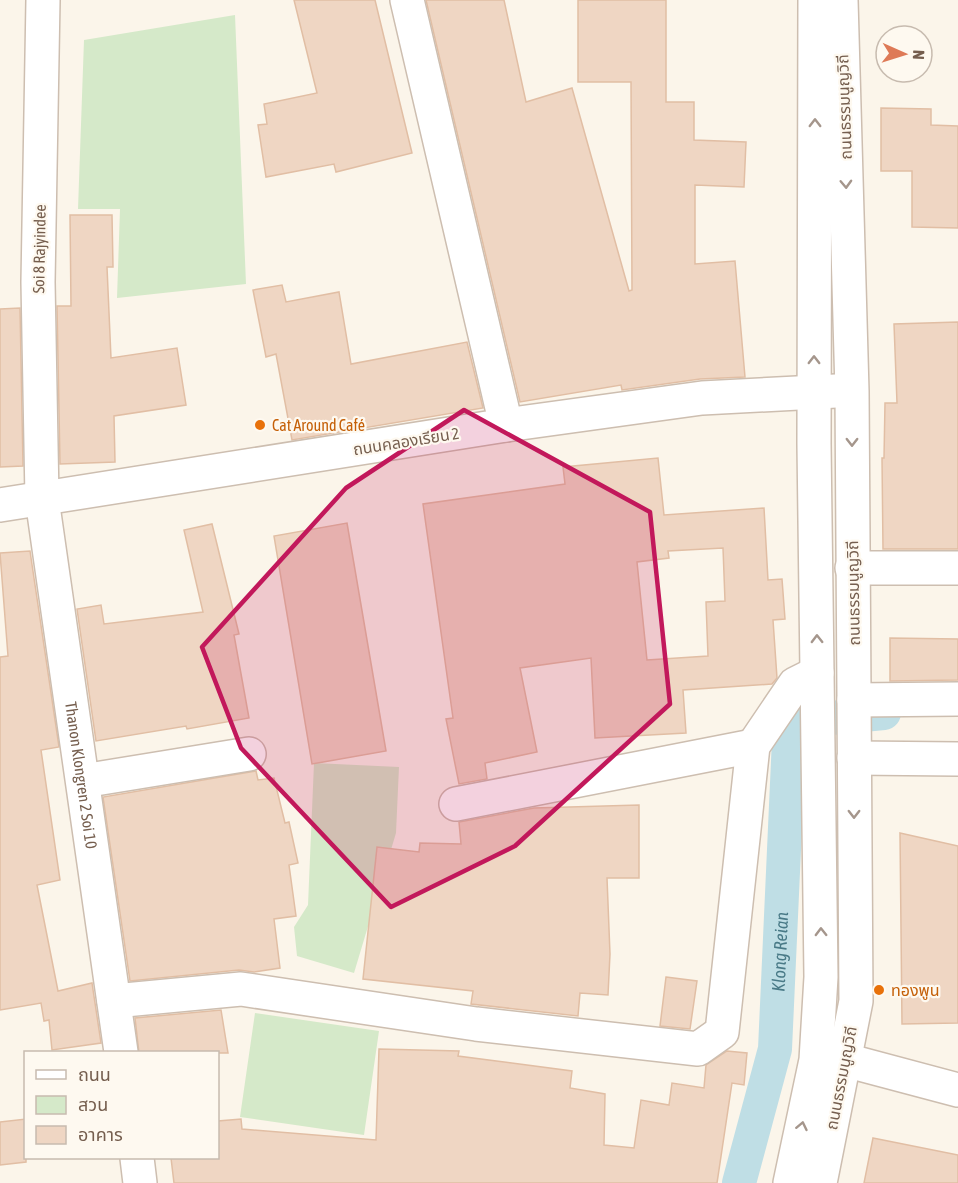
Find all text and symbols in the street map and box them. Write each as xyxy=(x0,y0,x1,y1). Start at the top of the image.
north arrow xyxy=(874,24,934,84)
text: N xyxy=(910,50,928,60)
street label: ถนนธรรมนูญวิถี xyxy=(833,54,856,160)
one-way arrow xyxy=(809,118,821,127)
one-way arrow xyxy=(840,180,852,189)
street label: Soi 8 Rajyindee xyxy=(29,204,50,294)
one-way arrow xyxy=(808,355,820,364)
place label: Cat Around Café xyxy=(272,416,365,434)
marker: Cat Around Café xyxy=(253,418,267,432)
street label: ถนนคลองเรียน 2 xyxy=(352,424,460,458)
one-way arrow xyxy=(846,438,858,447)
street label: ถนนธรรมนูญวิถี xyxy=(843,540,864,646)
one-way arrow xyxy=(811,634,823,643)
street label: Thanon Klongren 2 Soi 10 xyxy=(62,700,101,850)
one-way arrow xyxy=(848,810,861,819)
water label: Klong Reian xyxy=(767,911,792,992)
one-way arrow xyxy=(815,928,827,937)
place label: ทองพูน xyxy=(891,981,939,1000)
marker: ทองพูน xyxy=(872,983,886,997)
street label: ถนนธรรมนูญวิถี xyxy=(822,1025,861,1132)
legend xyxy=(24,1051,219,1159)
text: ถนน xyxy=(78,1064,111,1085)
text: สวน xyxy=(78,1094,108,1115)
one-way arrow xyxy=(795,1121,808,1131)
text: อาคาร xyxy=(78,1124,123,1145)

